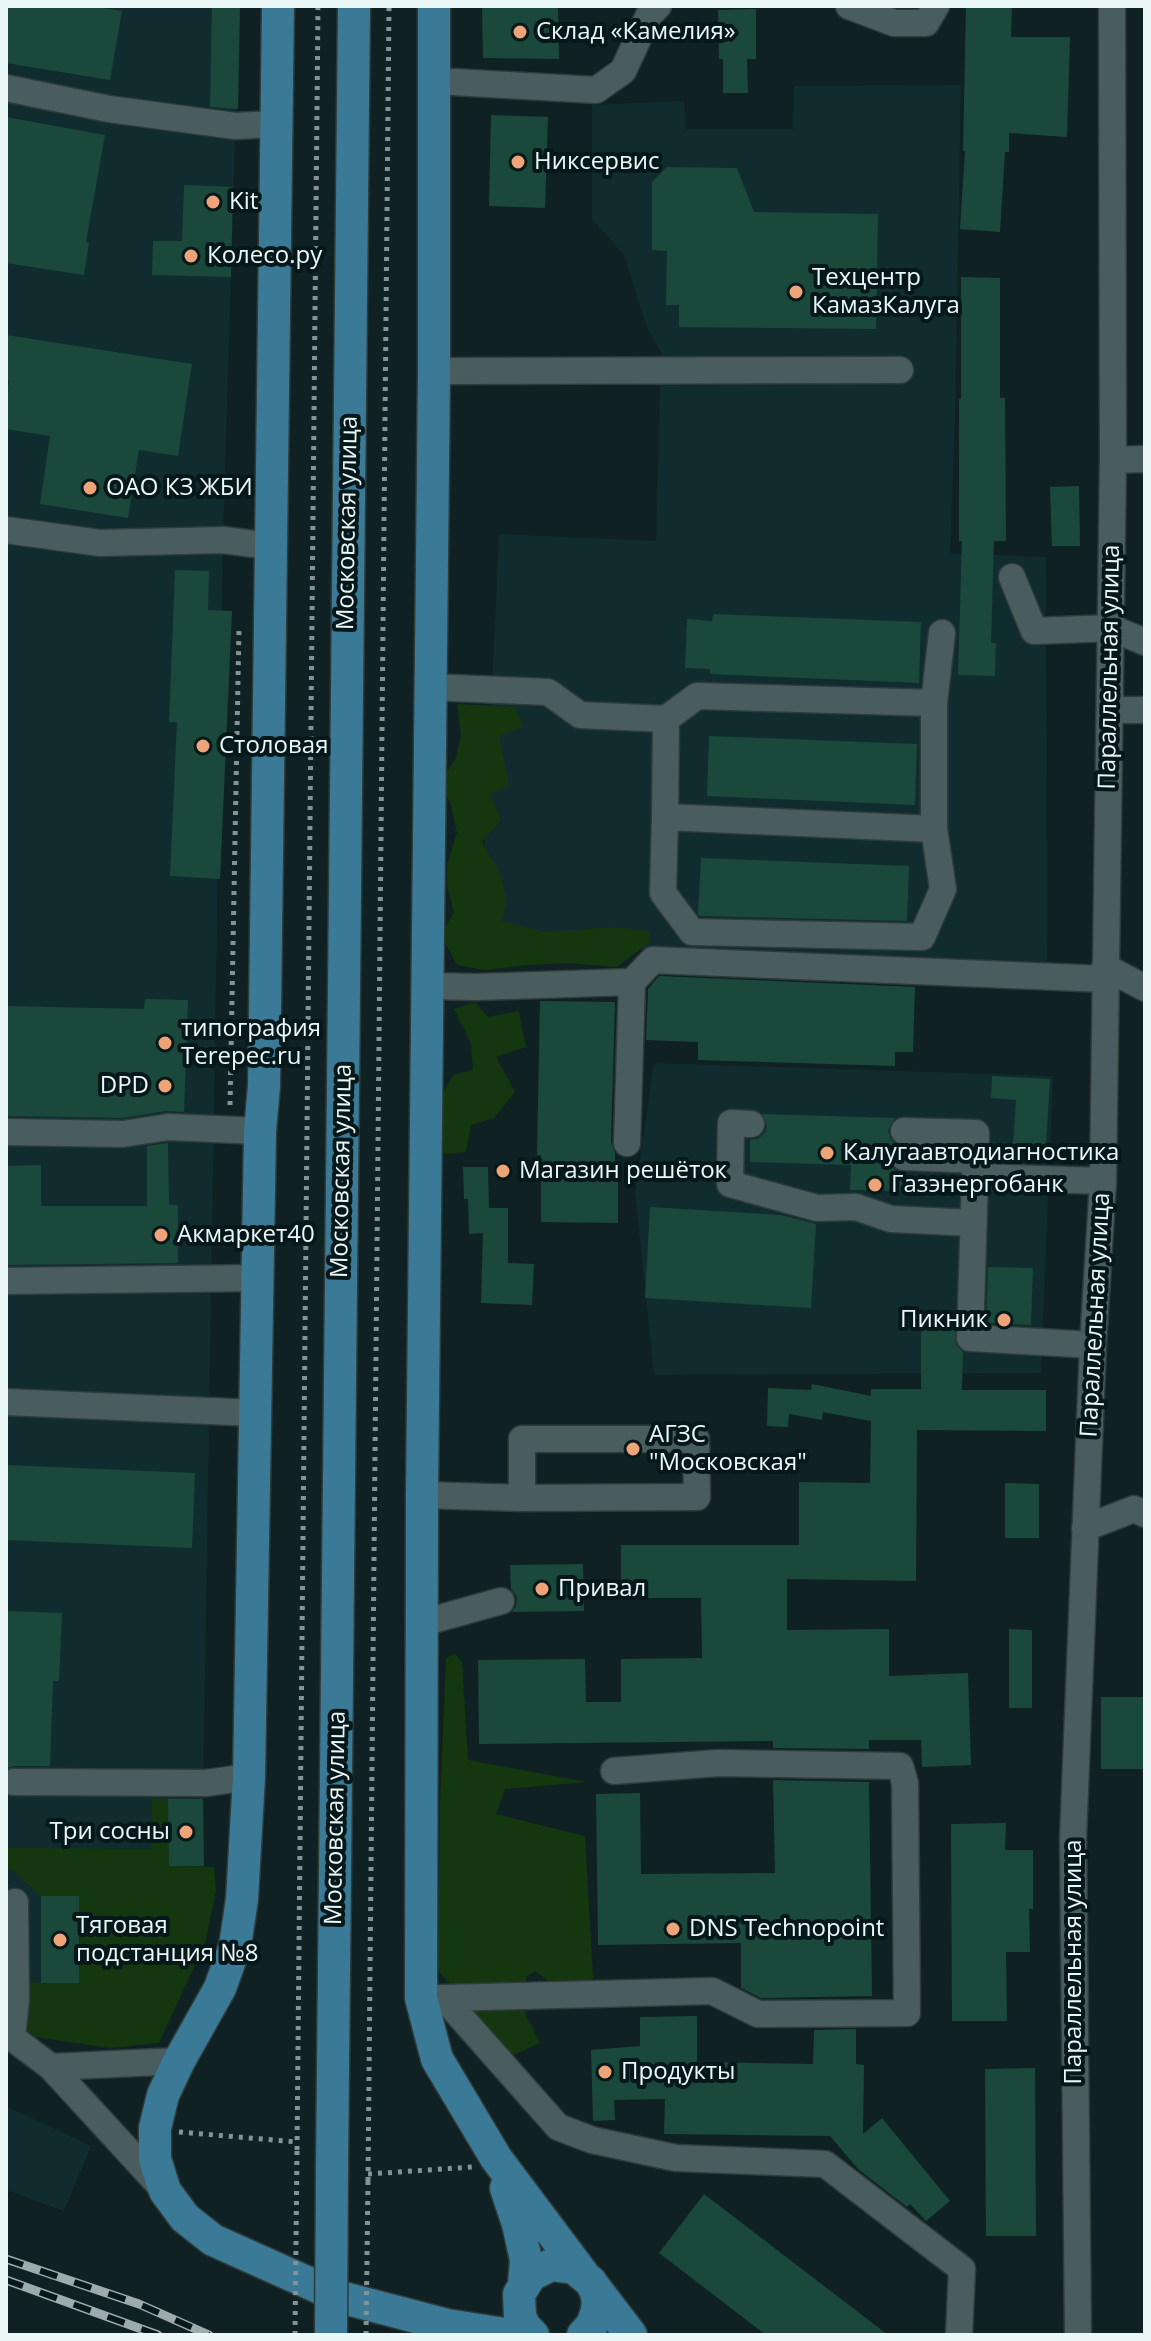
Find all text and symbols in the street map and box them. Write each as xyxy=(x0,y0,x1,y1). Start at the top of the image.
place label: Склад «Камелия» xyxy=(536,18,736,46)
marker: Склад «Камелия» xyxy=(511,23,529,41)
place label: Никсервис xyxy=(534,148,660,176)
marker: Никсервис xyxy=(509,153,527,171)
place label: Kit xyxy=(229,188,258,216)
marker: Kit xyxy=(204,193,222,211)
place label: Колесо.ру xyxy=(207,242,322,270)
marker: Колесо.ру xyxy=(182,247,200,265)
place label: Техцентр КамазКалуга xyxy=(812,264,960,320)
marker: Техцентр КамазКалуга xyxy=(787,283,805,301)
street label: Московская улица xyxy=(332,416,364,630)
place label: ОАО КЗ ЖБИ xyxy=(106,474,253,502)
marker: ОАО КЗ ЖБИ xyxy=(81,479,99,497)
street label: Параллельная улица xyxy=(1093,544,1127,790)
place label: Столовая xyxy=(219,732,328,760)
marker: Столовая xyxy=(194,737,212,755)
place label: типография Terepec.ru xyxy=(181,1015,321,1071)
marker: типография Terepec.ru xyxy=(156,1034,174,1052)
street label: Московская улица xyxy=(326,1064,358,1278)
place label: DPD xyxy=(100,1072,149,1100)
marker: DPD xyxy=(156,1077,174,1095)
place label: Калугаавтодиагностика xyxy=(843,1139,1119,1167)
marker: Калугаавтодиагностика xyxy=(818,1144,836,1162)
place label: Магазин решёток xyxy=(519,1157,727,1185)
marker: Магазин решёток xyxy=(494,1162,512,1180)
place label: Газэнергобанк xyxy=(891,1171,1064,1199)
marker: Газэнергобанк xyxy=(866,1176,884,1194)
street label: Параллельная улица xyxy=(1075,1192,1117,1438)
place label: Акмаркет40 xyxy=(177,1221,315,1249)
marker: Акмаркет40 xyxy=(152,1226,170,1244)
place label: Пикник xyxy=(900,1306,988,1334)
marker: Пикник xyxy=(995,1311,1013,1329)
place label: АГЗС "Московская" xyxy=(649,1421,807,1477)
marker: АГЗС "Московская" xyxy=(624,1440,642,1458)
place label: Привал xyxy=(558,1575,646,1603)
marker: Привал xyxy=(533,1580,551,1598)
street label: Московская улица xyxy=(320,1711,352,1925)
place label: Три сосны xyxy=(50,1818,170,1846)
marker: Три сосны xyxy=(177,1823,195,1841)
street label: Параллельная улица xyxy=(1060,1839,1088,2085)
place label: Тяговая подстанция №8 xyxy=(76,1912,258,1968)
place label: DNS Technopoint xyxy=(689,1915,884,1943)
marker: DNS Technopoint xyxy=(664,1920,682,1938)
marker: Тяговая подстанция №8 xyxy=(51,1931,69,1949)
place label: Продукты xyxy=(621,2058,736,2086)
marker: Продукты xyxy=(596,2063,614,2081)

